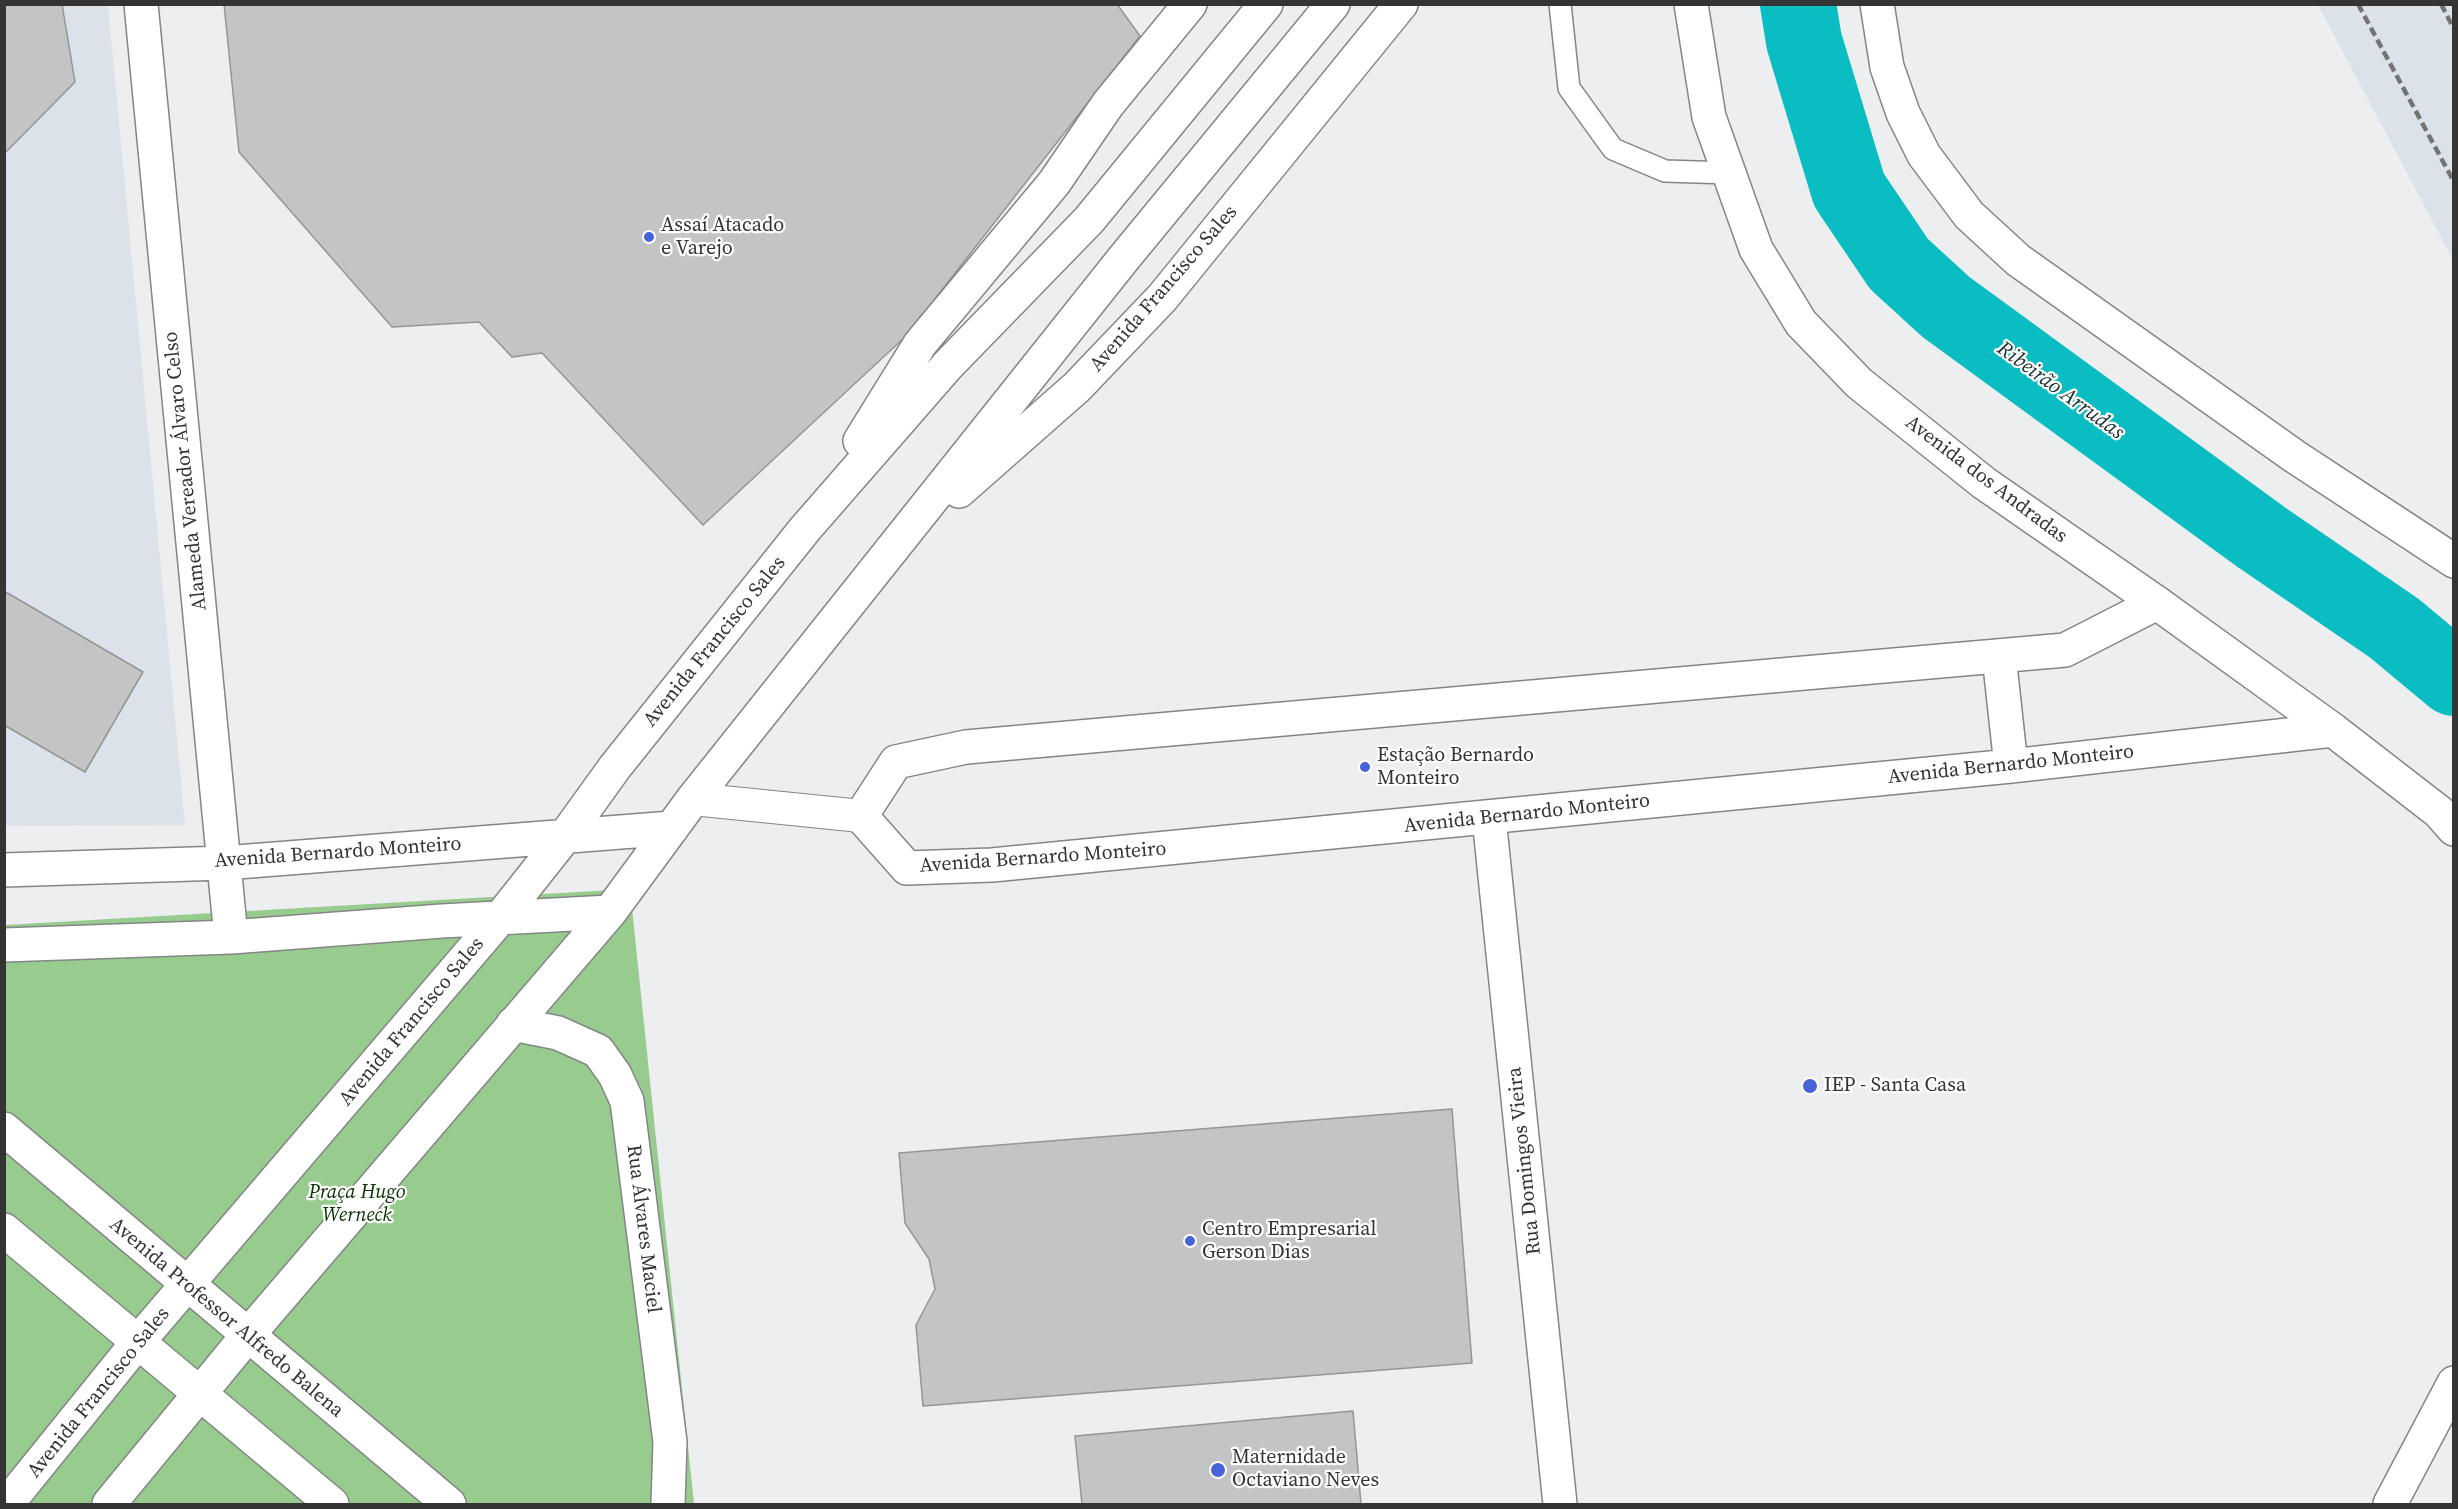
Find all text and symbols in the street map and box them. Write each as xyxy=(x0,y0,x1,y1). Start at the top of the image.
street label: Avenida Francisco Sales xyxy=(1085,201,1243,377)
place label: Assaí Atacado e Varejo xyxy=(661,214,784,261)
marker: Assaí Atacado e Varejo xyxy=(642,230,656,244)
street label: Alameda Vereador Álvaro Celso xyxy=(159,330,213,612)
water label: Ribeirão Arrudas xyxy=(1992,337,2128,445)
street label: Avenida dos Andradas xyxy=(1900,411,2072,549)
street label: Avenida Francisco Sales xyxy=(639,552,791,732)
street label: Avenida Bernardo Monteiro xyxy=(1887,740,2135,790)
place label: Estação Bernardo Monteiro xyxy=(1377,744,1534,791)
marker: Estação Bernardo Monteiro xyxy=(1358,760,1372,774)
street label: Avenida Bernardo Monteiro xyxy=(1403,789,1651,839)
street label: Avenida Bernardo Monteiro xyxy=(214,832,462,874)
street label: Avenida Bernardo Monteiro xyxy=(919,837,1167,879)
street label: Avenida Francisco Sales xyxy=(334,933,490,1111)
street label: Rua Domingos Vieira xyxy=(1503,1066,1547,1256)
place label: IEP - Santa Casa xyxy=(1824,1074,1966,1098)
marker: IEP - Santa Casa xyxy=(1801,1077,1819,1095)
street label: Rua Álvares Maciel xyxy=(621,1143,665,1315)
park label: Praça Hugo Werneck xyxy=(308,1181,406,1228)
street label: Avenida Professor Alfredo Balena xyxy=(104,1213,348,1423)
place label: Centro Empresarial Gerson Dias xyxy=(1202,1218,1376,1265)
marker: Centro Empresarial Gerson Dias xyxy=(1183,1234,1197,1248)
street label: Avenida Francisco Sales xyxy=(23,1303,175,1483)
place label: Maternidade Octaviano Neves xyxy=(1232,1446,1379,1493)
marker: Maternidade Octaviano Neves xyxy=(1209,1461,1227,1479)

